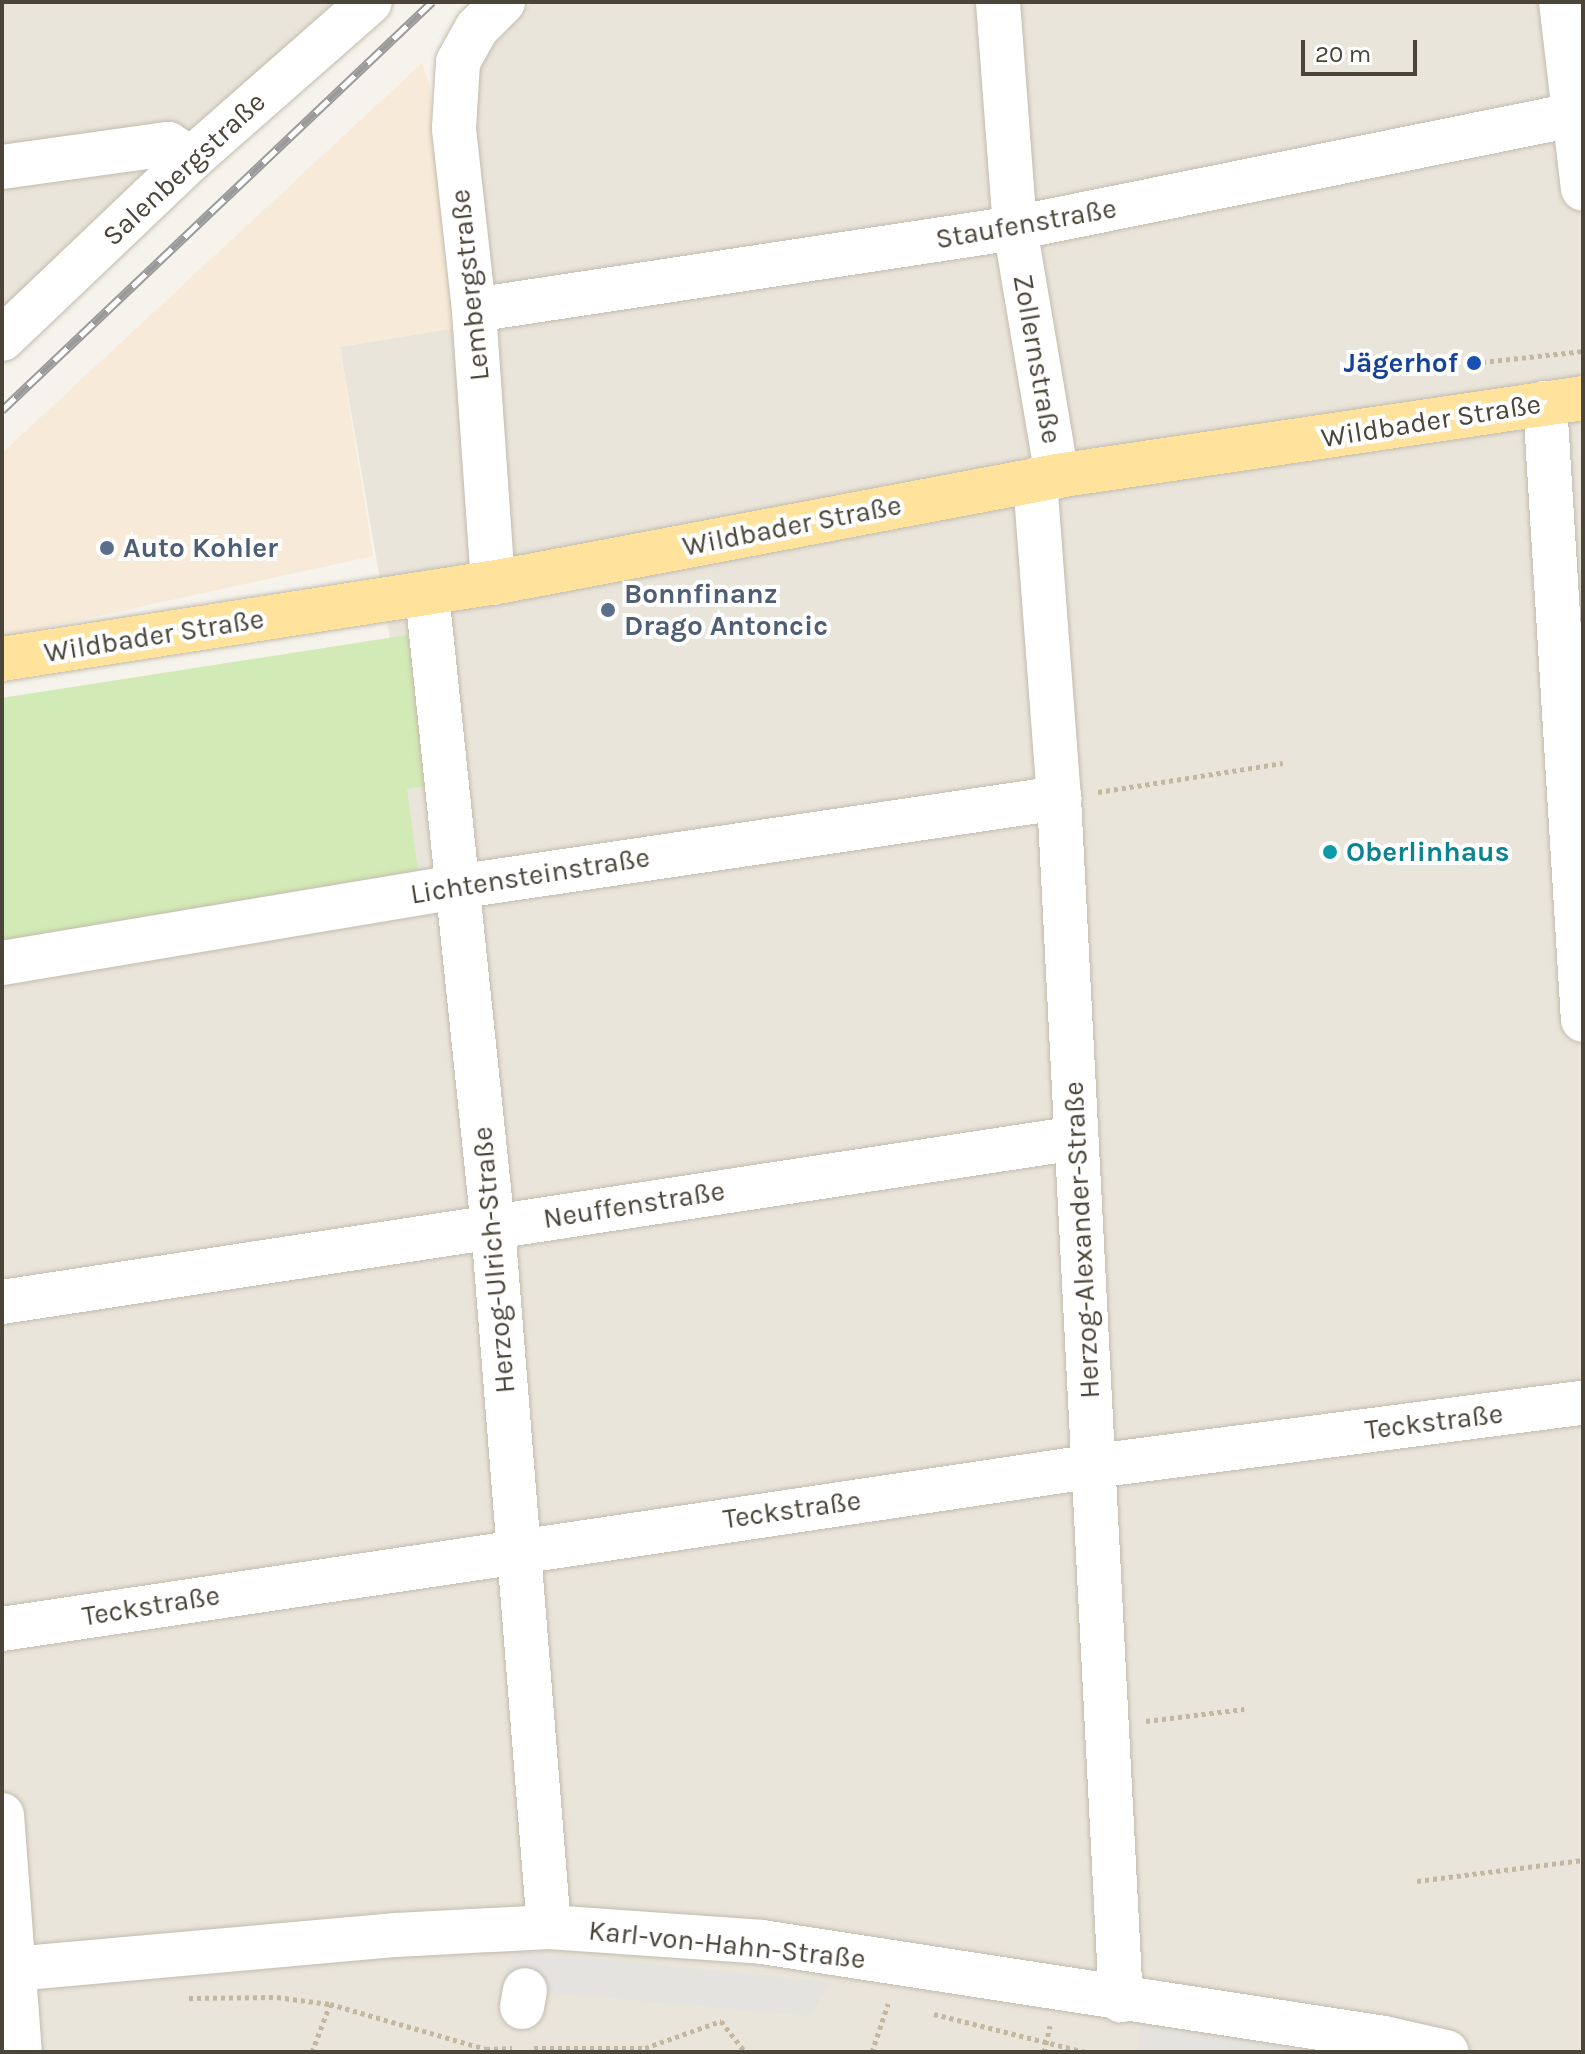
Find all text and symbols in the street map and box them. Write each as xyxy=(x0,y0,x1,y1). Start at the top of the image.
scale bar xyxy=(1305,24,1421,74)
text: 20 m xyxy=(1315,40,1371,68)
street label: Salenbergstraße xyxy=(96,85,272,253)
street label: Lembergstraße xyxy=(443,188,497,382)
street label: Staufenstraße xyxy=(933,192,1119,256)
street label: Zollernstraße xyxy=(1006,272,1068,446)
place label: Jägerhof xyxy=(1343,346,1458,380)
marker: Jägerhof xyxy=(1465,354,1483,372)
street label: Wildbader Straße xyxy=(1319,387,1543,455)
street label: Wildbader Straße xyxy=(680,488,904,564)
place label: Auto Kohler xyxy=(123,531,278,565)
marker: Auto Kohler xyxy=(98,539,116,557)
place label: Bonnfinanz Drago Antoncic xyxy=(624,577,828,643)
marker: Bonnfinanz Drago Antoncic xyxy=(599,601,617,619)
street label: Wildbader Straße xyxy=(42,602,266,670)
place label: Oberlinhaus xyxy=(1346,835,1509,869)
street label: Lichtensteinstraße xyxy=(408,840,652,912)
marker: Oberlinhaus xyxy=(1321,843,1339,861)
street label: Herzog-Alexander-Straße xyxy=(1057,1081,1107,1399)
street label: Herzog-Ulrich-Straße xyxy=(466,1125,522,1395)
street label: Neuffenstraße xyxy=(541,1174,727,1236)
street label: Teckstraße xyxy=(1363,1397,1505,1447)
street label: Teckstraße xyxy=(721,1484,863,1536)
street label: Teckstraße xyxy=(80,1579,222,1633)
street label: Karl-von-Hahn-Straße xyxy=(587,1914,867,1976)

